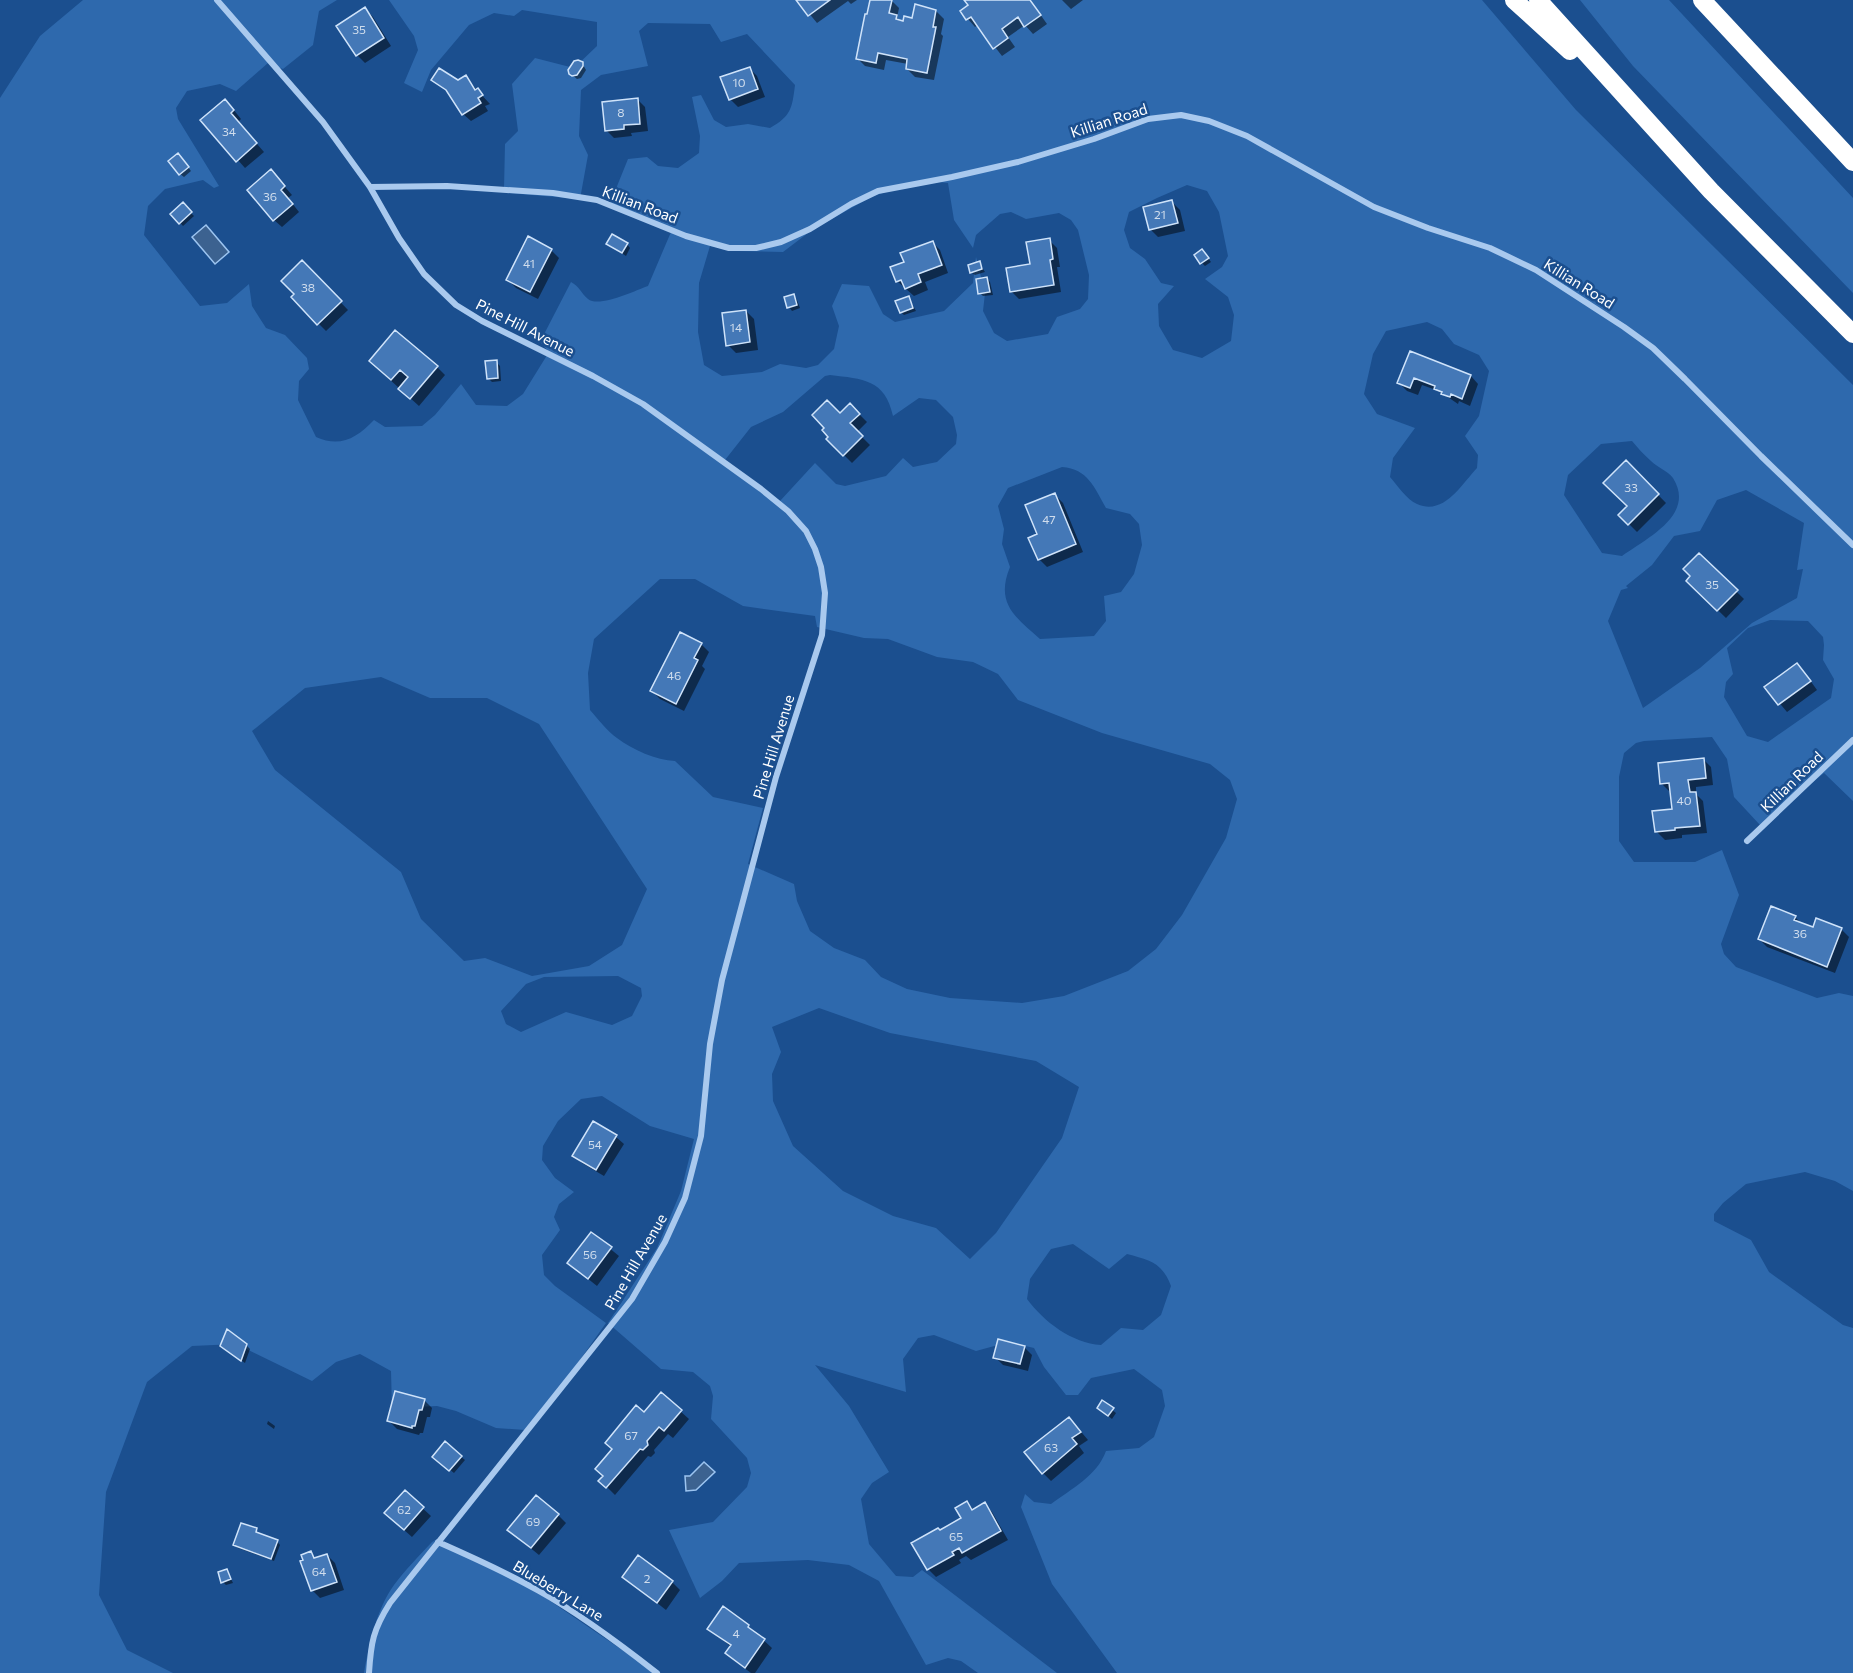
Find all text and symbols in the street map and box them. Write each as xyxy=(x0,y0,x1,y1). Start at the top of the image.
house number: 35 xyxy=(352,22,366,36)
house number: 10 xyxy=(733,75,746,89)
street label: Killian Road xyxy=(1068,99,1149,141)
house number: 8 xyxy=(617,105,625,119)
house number: 34 xyxy=(222,124,236,138)
street label: Killian Road xyxy=(600,181,681,227)
house number: 36 xyxy=(263,189,277,203)
house number: 21 xyxy=(1154,207,1166,221)
street label: Killian Road xyxy=(1541,254,1618,312)
house number: 41 xyxy=(523,256,535,270)
house number: 38 xyxy=(301,280,315,294)
street label: Pine Hill Avenue xyxy=(473,295,578,360)
house number: 14 xyxy=(730,320,742,334)
house number: 33 xyxy=(1624,480,1638,494)
house number: 47 xyxy=(1042,512,1056,526)
house number: 35 xyxy=(1705,577,1719,591)
house number: 46 xyxy=(667,668,681,682)
street label: Pine Hill Avenue xyxy=(749,692,797,801)
street label: Killian Road xyxy=(1756,747,1826,815)
house number: 40 xyxy=(1676,793,1692,807)
house number: 36 xyxy=(1793,926,1807,940)
house number: 54 xyxy=(588,1137,602,1151)
street label: Pine Hill Avenue xyxy=(600,1210,670,1313)
house number: 56 xyxy=(583,1247,597,1261)
house number: 67 xyxy=(624,1428,638,1442)
house number: 63 xyxy=(1044,1440,1058,1454)
house number: 62 xyxy=(397,1502,411,1516)
house number: 69 xyxy=(526,1514,540,1528)
house number: 65 xyxy=(949,1529,963,1543)
street label: Blueberry Lane xyxy=(510,1556,607,1624)
house number: 64 xyxy=(312,1564,326,1578)
house number: 2 xyxy=(644,1571,651,1585)
house number: 4 xyxy=(732,1626,740,1640)

